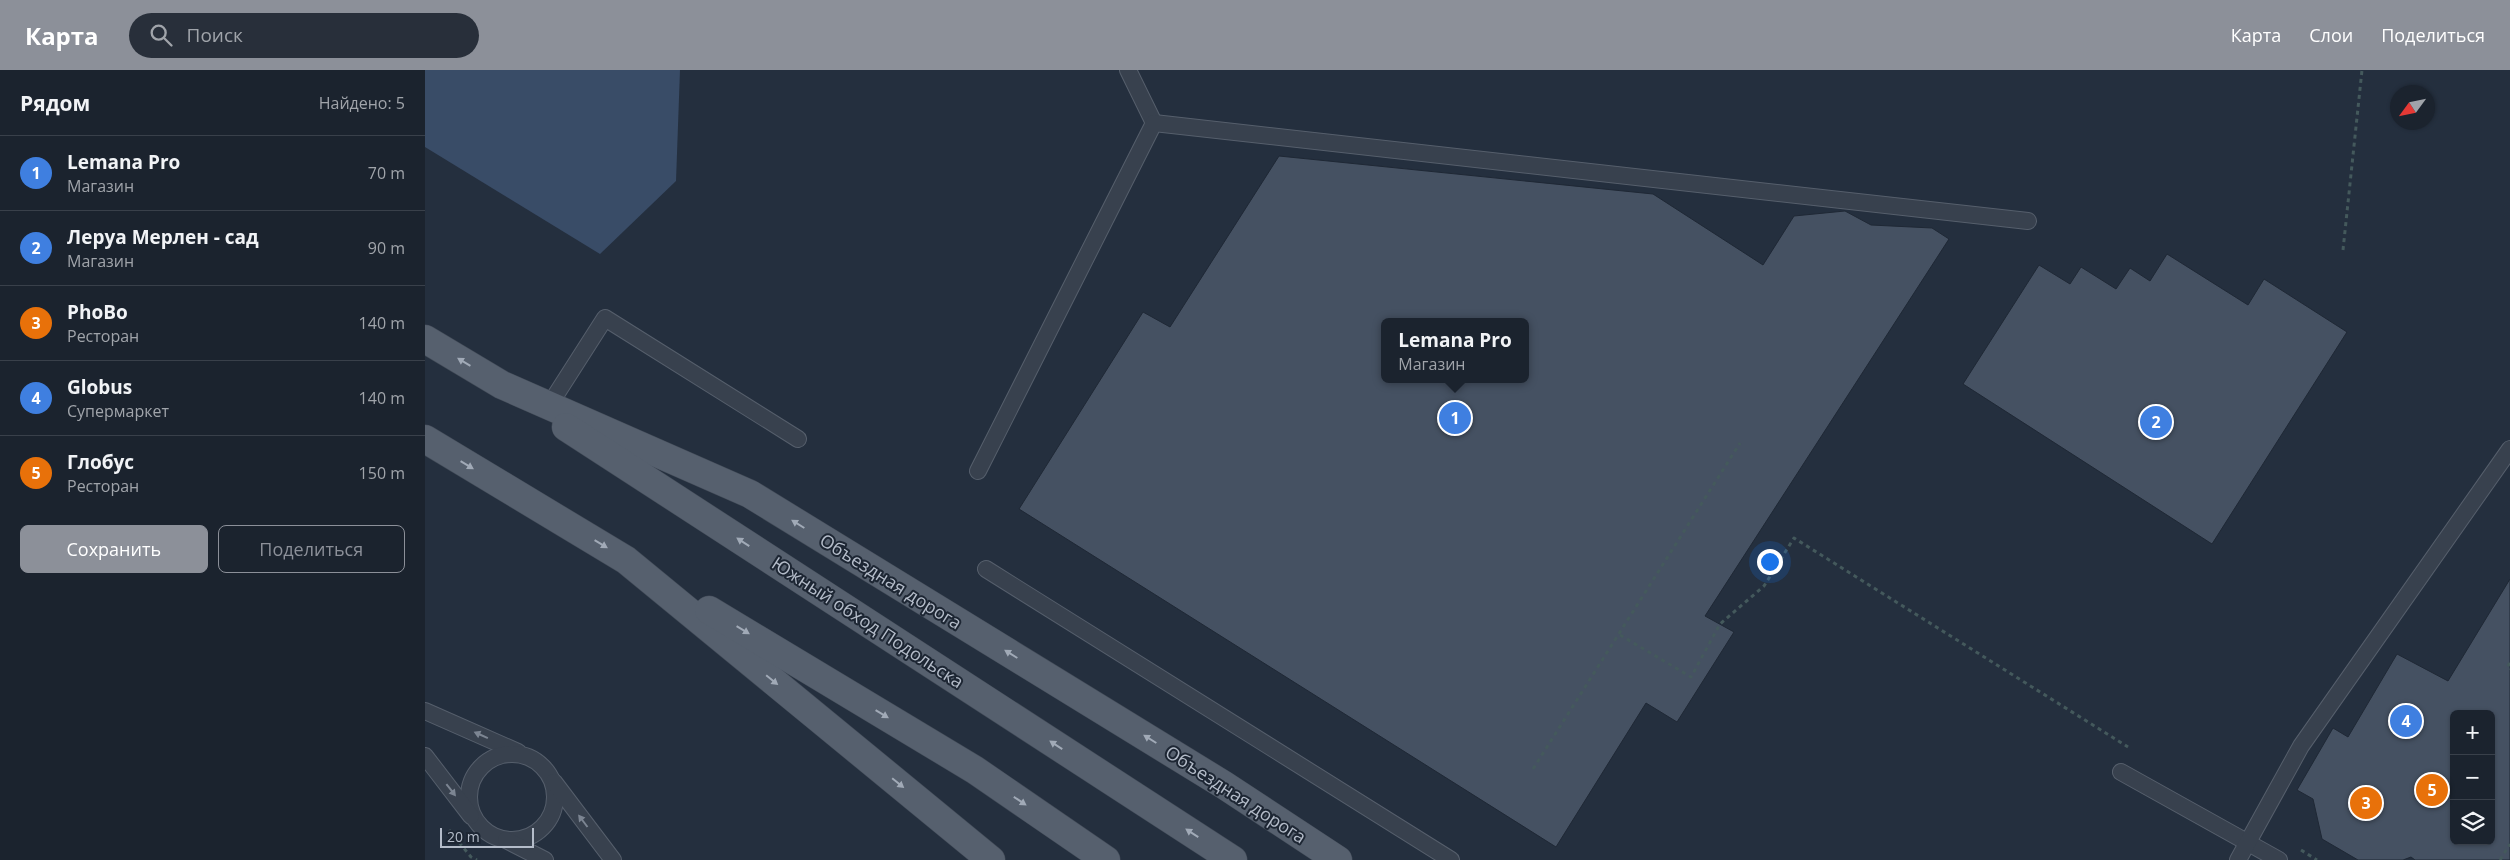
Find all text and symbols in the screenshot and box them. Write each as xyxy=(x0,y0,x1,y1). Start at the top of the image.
search box xyxy=(129,13,479,58)
text: Карта xyxy=(25,19,99,52)
icon: search xyxy=(147,21,175,49)
text: Поиск xyxy=(187,22,243,48)
text: Карта xyxy=(2231,23,2281,47)
text: Слои xyxy=(2309,23,2353,47)
text: Поделиться xyxy=(2381,23,2485,47)
north arrow xyxy=(2390,85,2435,130)
text: Рядом xyxy=(20,89,90,117)
text: Найдено: 5 xyxy=(319,92,405,114)
text: Lemana Pro xyxy=(67,149,180,175)
text: 1 xyxy=(31,162,41,184)
text: 70 m xyxy=(368,162,405,184)
text: Магазин xyxy=(67,175,134,197)
text: Леруа Мерлен - сад xyxy=(67,224,259,250)
text: 2 xyxy=(31,237,41,259)
text: 90 m xyxy=(368,237,405,259)
text: Магазин xyxy=(67,250,134,272)
text: PhoBo xyxy=(67,299,128,325)
text: 3 xyxy=(31,312,41,334)
text: 140 m xyxy=(359,312,405,334)
popup xyxy=(1381,318,1529,383)
text: Ресторан xyxy=(67,325,139,347)
text: Lemana Pro xyxy=(1398,327,1512,353)
text: Магазин xyxy=(1398,353,1465,375)
one-way arrow xyxy=(457,357,470,366)
text: Globus xyxy=(67,374,132,400)
text: 4 xyxy=(31,387,41,409)
text: 140 m xyxy=(359,387,405,409)
pin: 1 xyxy=(1439,399,1471,437)
text: Супермаркет xyxy=(67,400,169,422)
pin: 2 xyxy=(2140,403,2172,441)
text: Глобус xyxy=(67,449,134,475)
one-way arrow xyxy=(460,460,473,469)
text: 5 xyxy=(31,462,41,484)
text: 150 m xyxy=(359,462,405,484)
text: Ресторан xyxy=(67,475,139,497)
one-way arrow xyxy=(792,519,805,528)
button: Сохранить xyxy=(20,525,208,573)
button: Поделиться xyxy=(218,525,405,573)
street label: Объездная дорога xyxy=(816,528,966,634)
one-way arrow xyxy=(737,537,750,546)
one-way arrow xyxy=(594,540,607,549)
your location xyxy=(1757,549,1783,575)
street label: Южный обход Подольска xyxy=(767,551,969,693)
one-way arrow xyxy=(737,626,750,635)
one-way arrow xyxy=(1005,650,1018,659)
one-way arrow xyxy=(765,674,778,685)
pin: 4 xyxy=(2390,702,2422,740)
one-way arrow xyxy=(876,710,889,719)
map controls xyxy=(2450,710,2495,845)
button: + xyxy=(2450,710,2495,755)
one-way arrow xyxy=(474,731,488,739)
one-way arrow xyxy=(1143,735,1156,744)
one-way arrow xyxy=(1049,740,1062,750)
street label: Объездная дорога xyxy=(1161,740,1311,848)
button: − xyxy=(2450,755,2495,800)
pin: 5 xyxy=(2416,771,2448,809)
one-way arrow xyxy=(891,777,903,789)
one-way arrow xyxy=(445,783,456,796)
pin: 3 xyxy=(2350,784,2382,822)
one-way arrow xyxy=(1013,796,1027,806)
button: layers xyxy=(2450,800,2495,845)
one-way arrow xyxy=(578,815,589,828)
scale bar xyxy=(440,825,534,848)
text: 20 m xyxy=(447,827,480,846)
one-way arrow xyxy=(1185,829,1199,838)

